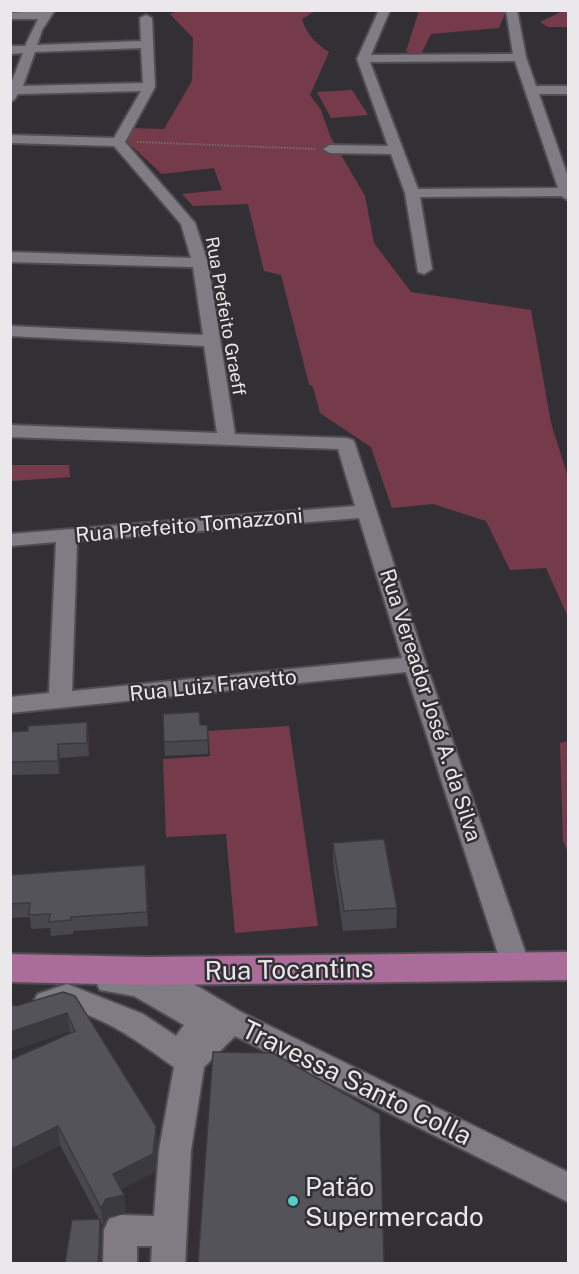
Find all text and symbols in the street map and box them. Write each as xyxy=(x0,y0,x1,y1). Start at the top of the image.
street label: Rua Prefeito Graeff xyxy=(202,235,250,397)
street label: Rua Prefeito Tomazzoni xyxy=(74,503,304,547)
street label: Rua Vereador José A. da Silva xyxy=(375,566,487,844)
street label: Rua Luiz Fravetto xyxy=(128,664,298,706)
street label: Rua Tocantins xyxy=(204,952,374,986)
street label: Travessa Santo Colla xyxy=(237,1013,477,1151)
place label: Patão Supermercado xyxy=(305,1171,484,1232)
marker: Patão Supermercado xyxy=(286,1194,300,1208)

